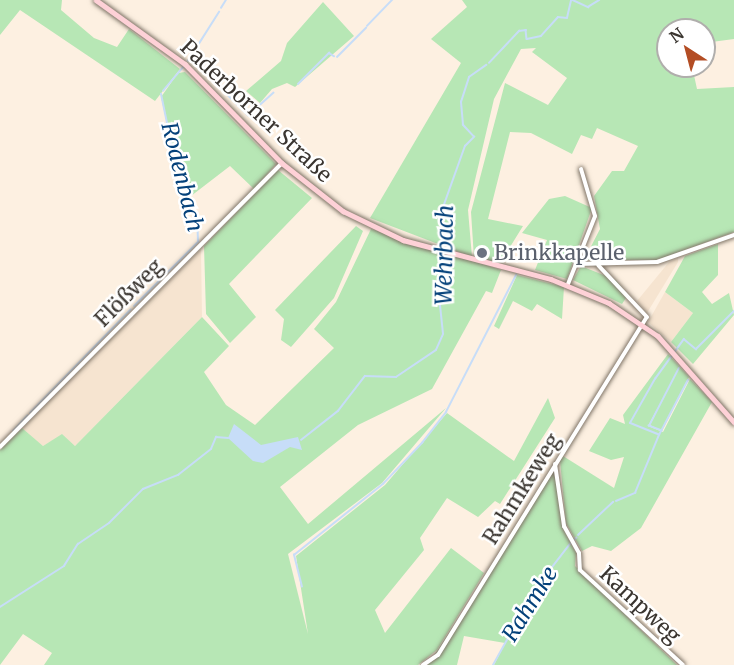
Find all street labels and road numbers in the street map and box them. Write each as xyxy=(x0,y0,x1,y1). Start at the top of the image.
street label: Paderborner Straße xyxy=(175,34,337,188)
street label: Flößweg xyxy=(90,254,168,332)
street label: Rahmkeweg xyxy=(478,429,566,549)
street label: Kampweg xyxy=(594,561,686,649)

